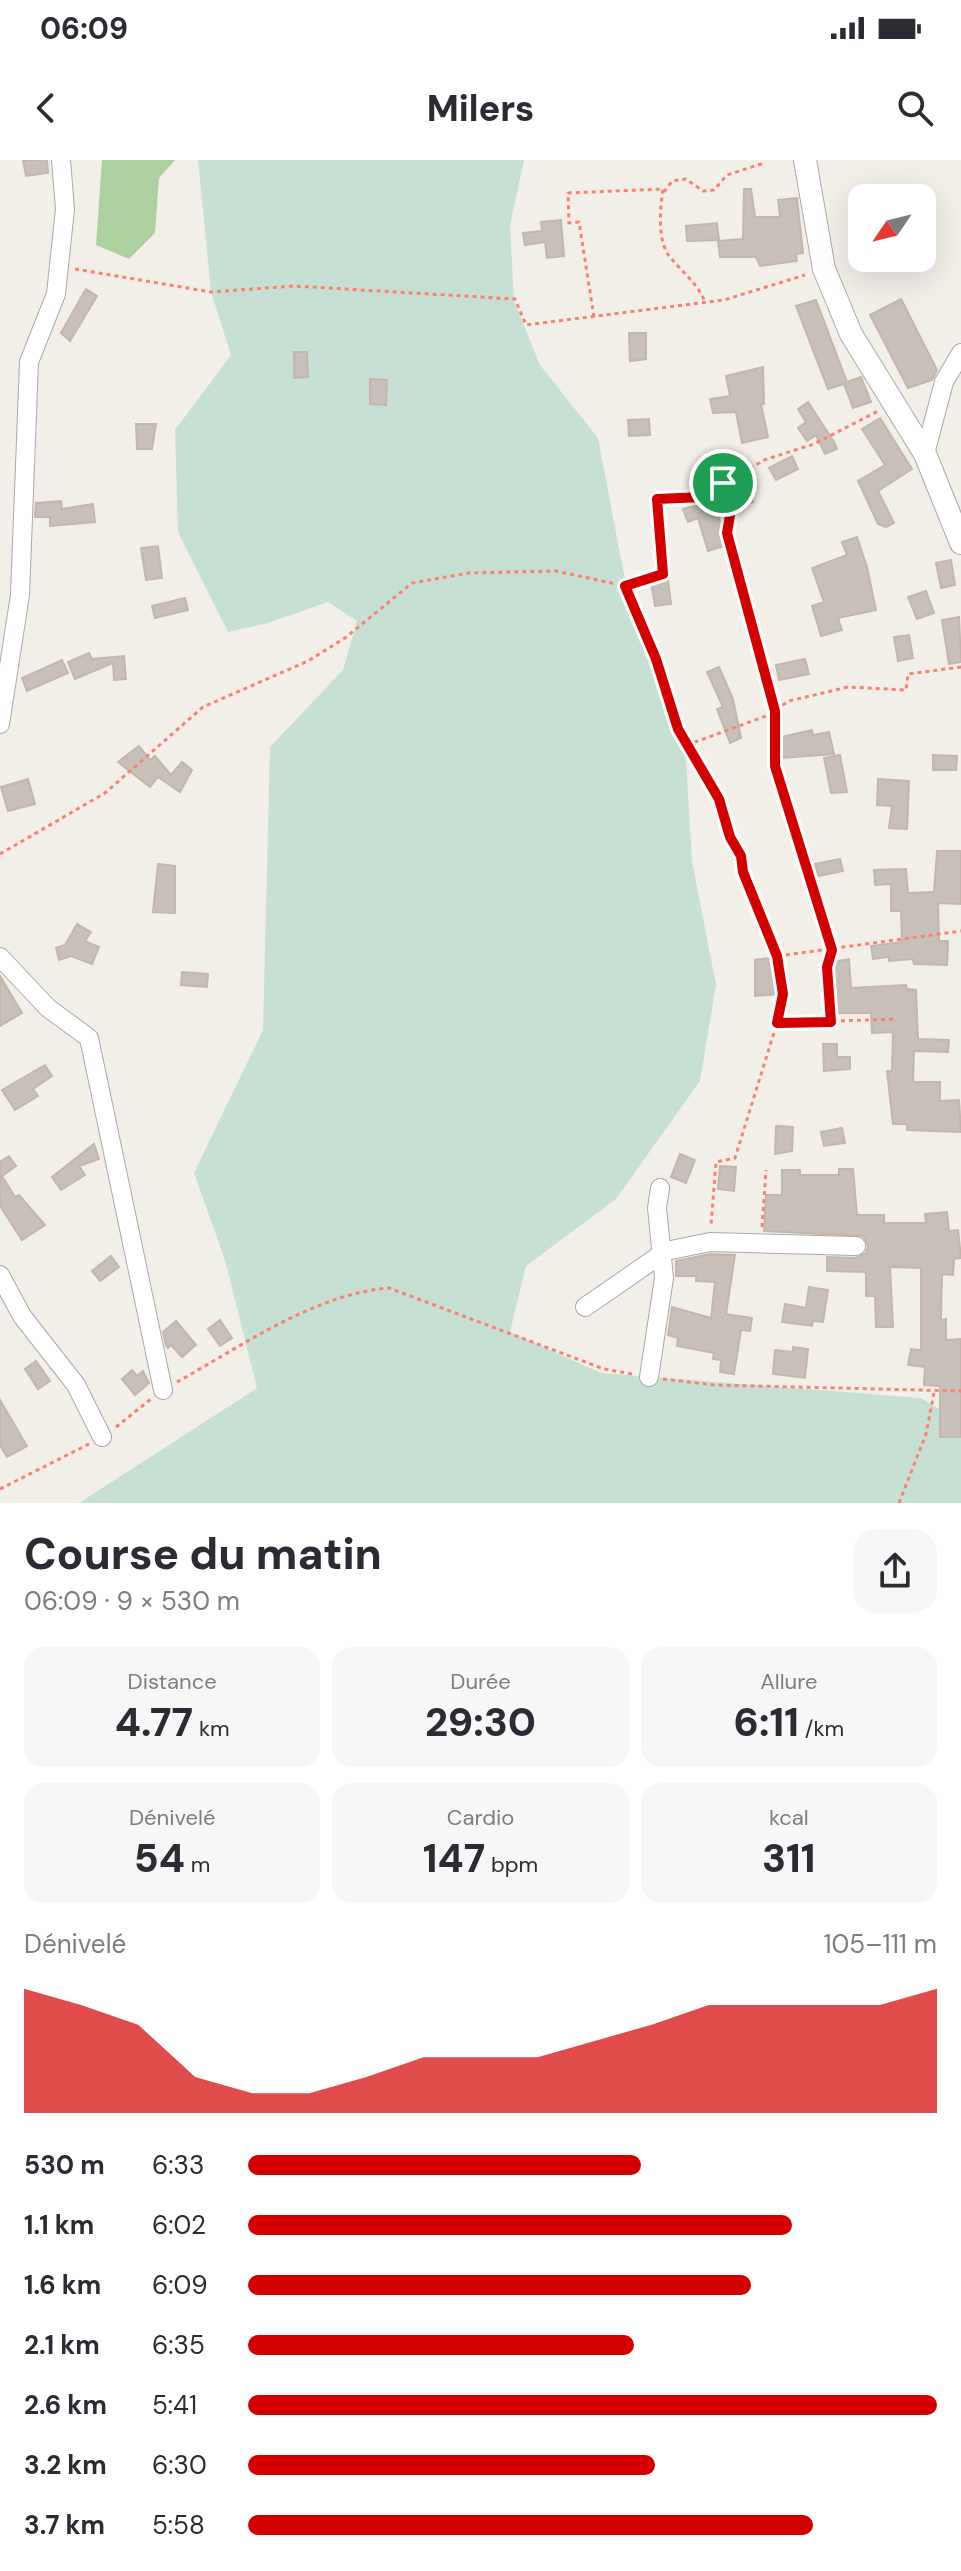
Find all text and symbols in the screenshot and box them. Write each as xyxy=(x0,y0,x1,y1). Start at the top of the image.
text: 06:09 xyxy=(40,9,128,48)
text: Milers xyxy=(427,85,534,132)
icon: back xyxy=(24,86,68,130)
icon: search xyxy=(893,86,937,130)
north arrow xyxy=(848,184,936,272)
map controls xyxy=(848,184,936,272)
pin xyxy=(689,449,757,517)
icon: arrive xyxy=(701,461,745,505)
text: Course du matin xyxy=(24,1525,382,1583)
button: share xyxy=(853,1529,937,1613)
text: 06:09 · 9 × 530 m xyxy=(24,1584,240,1618)
text: Distance xyxy=(128,1667,217,1696)
text: Durée xyxy=(450,1667,511,1696)
text: Allure xyxy=(760,1667,817,1696)
text: 4.77 xyxy=(115,1696,193,1748)
text: 29:30 xyxy=(425,1696,536,1748)
text: 6:11 xyxy=(734,1696,799,1748)
text: km xyxy=(193,1714,230,1743)
text: /km xyxy=(799,1714,844,1743)
text: Dénivelé xyxy=(129,1803,215,1832)
text: Cardio xyxy=(447,1803,514,1832)
text: kcal xyxy=(769,1803,809,1832)
text: 54 xyxy=(134,1832,185,1884)
text: 147 xyxy=(423,1832,485,1884)
text: 311 xyxy=(762,1832,816,1884)
text: m xyxy=(185,1850,210,1879)
text: bpm xyxy=(485,1850,538,1879)
text: Dénivelé xyxy=(24,1927,126,1961)
text: 105–111 m xyxy=(823,1927,937,1961)
text: 530 m xyxy=(24,2148,105,2182)
text: 6:33 xyxy=(152,2148,204,2182)
text: 1.1 km xyxy=(24,2208,94,2242)
text: 6:02 xyxy=(152,2208,206,2242)
text: 1.6 km xyxy=(24,2268,101,2302)
text: 6:09 xyxy=(152,2268,208,2302)
text: 2.1 km xyxy=(24,2328,100,2362)
text: 6:35 xyxy=(152,2328,205,2362)
text: 2.6 km xyxy=(24,2388,107,2422)
text: 5:41 xyxy=(152,2388,197,2422)
text: 3.2 km xyxy=(24,2448,107,2482)
text: 6:30 xyxy=(152,2448,207,2482)
text: 3.7 km xyxy=(24,2508,105,2542)
text: 5:58 xyxy=(152,2508,205,2542)

